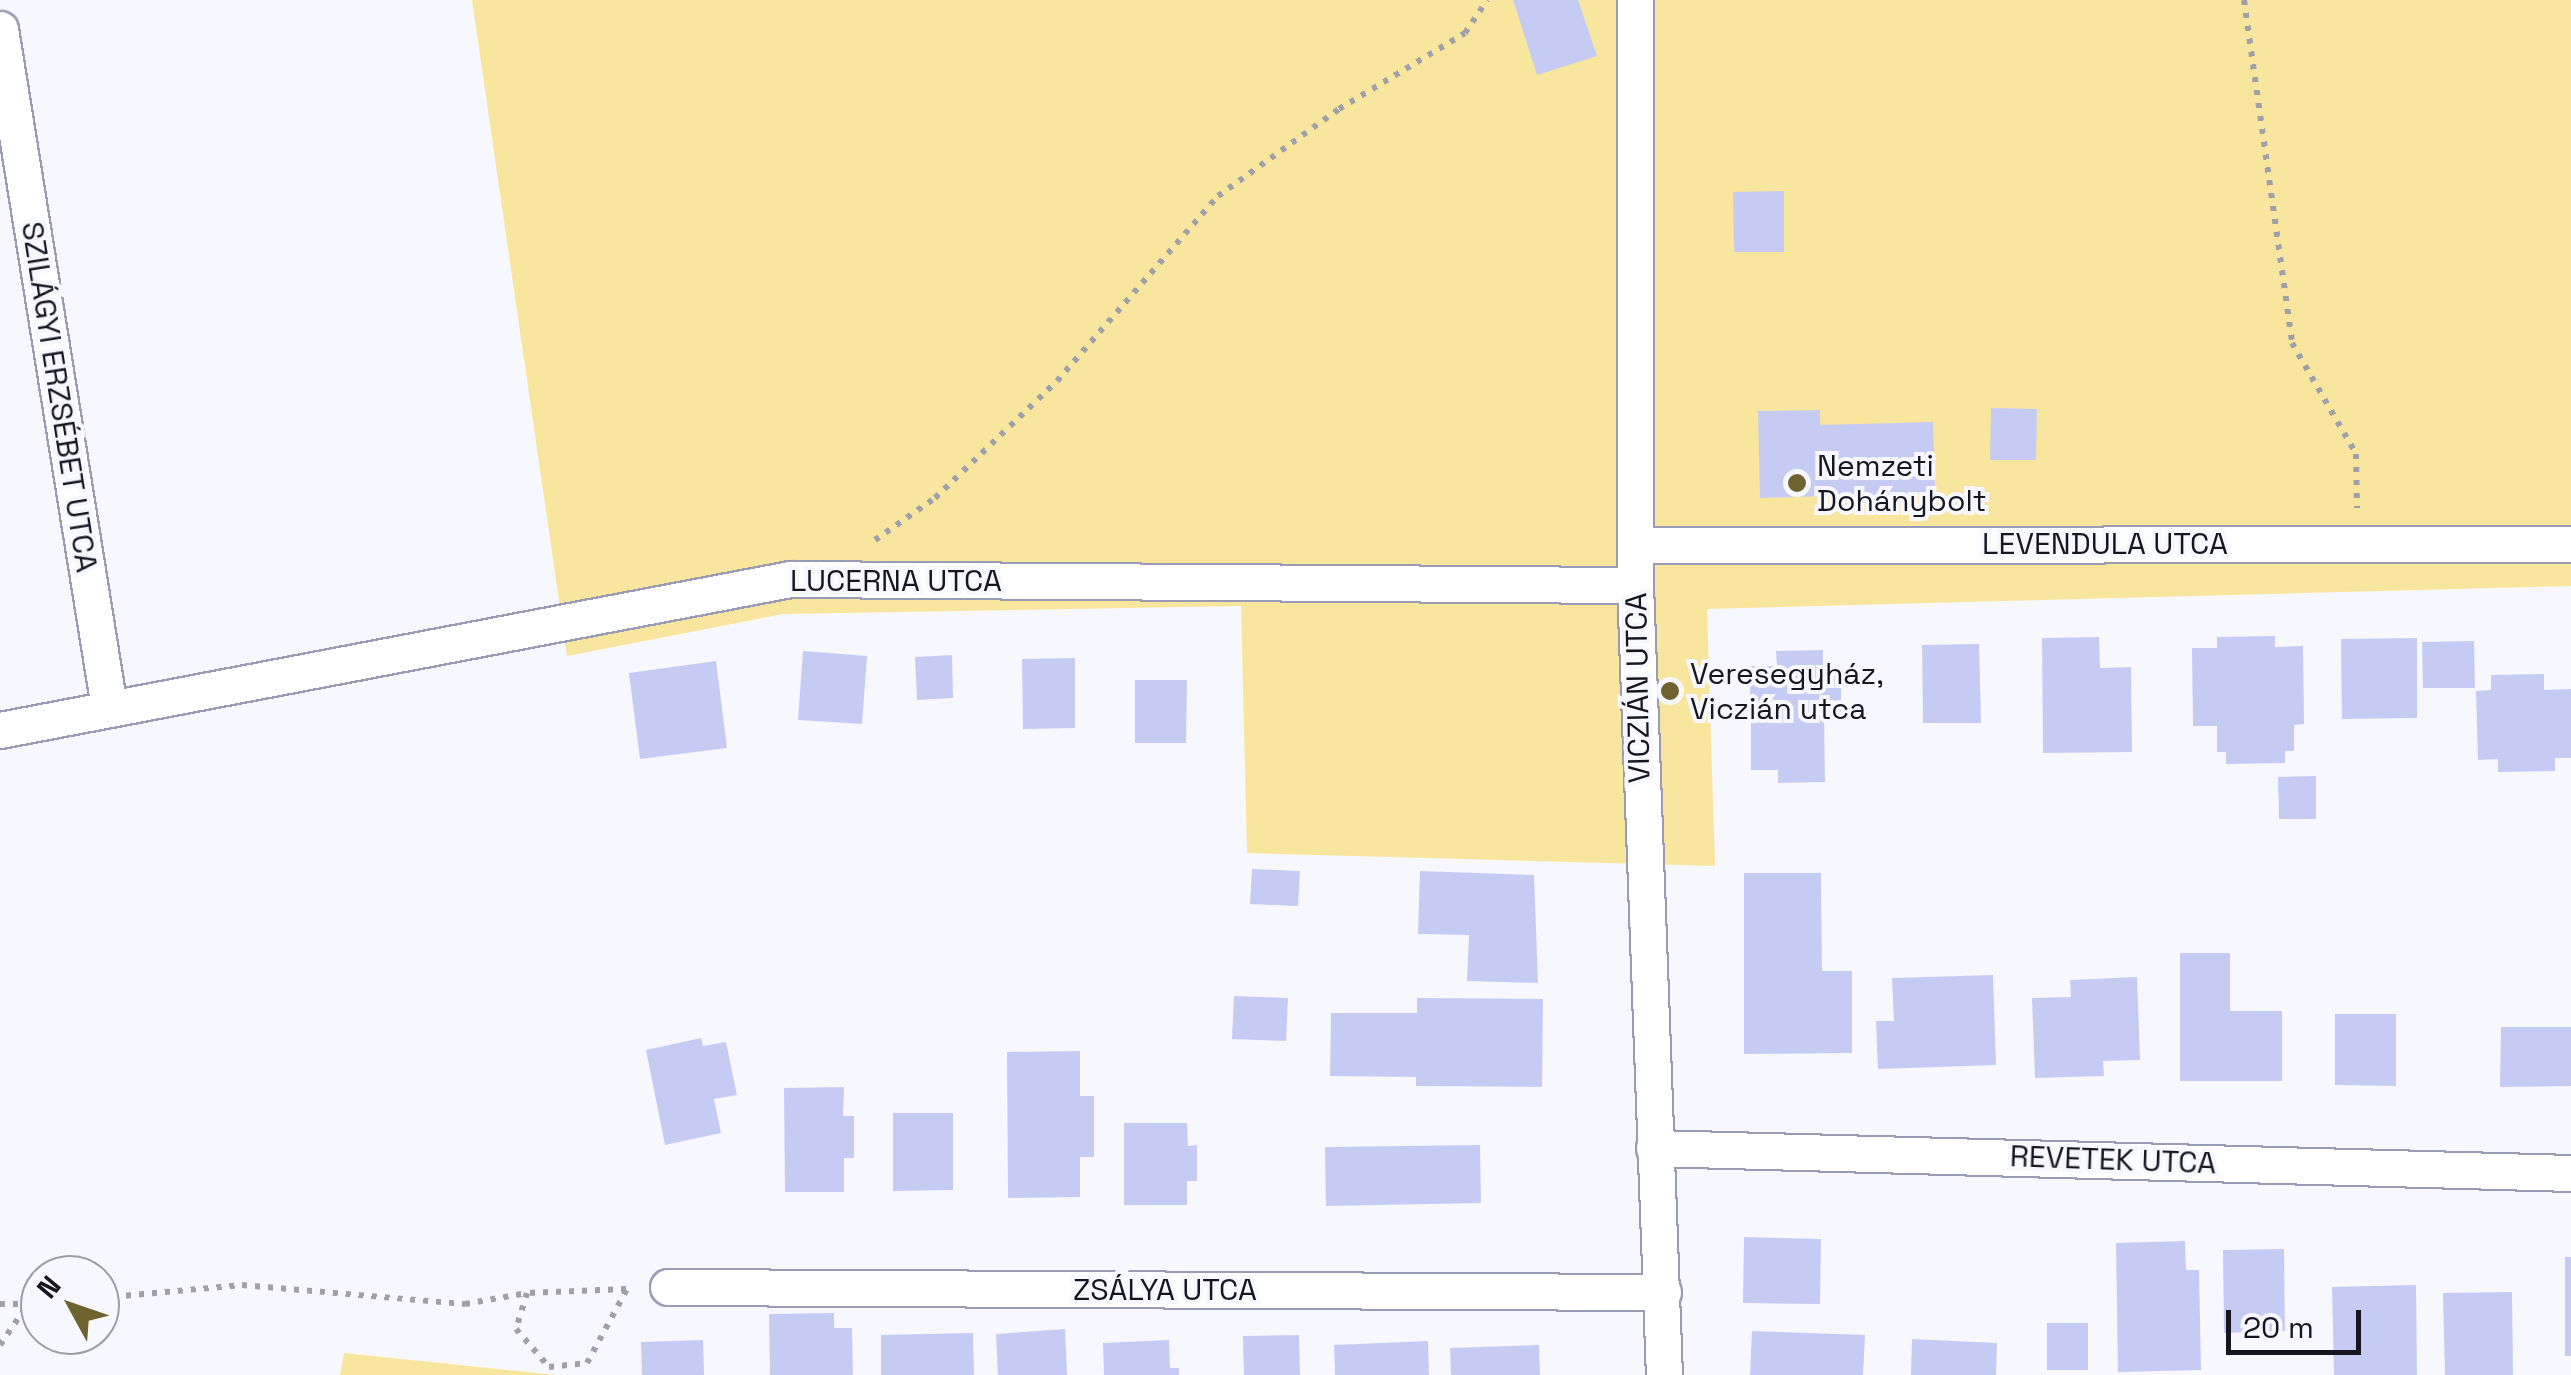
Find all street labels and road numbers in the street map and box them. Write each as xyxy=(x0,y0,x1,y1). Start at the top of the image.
street label: SZILÁGYI ERZSÉBET UTCA xyxy=(13,219,105,575)
street label: LEVENDULA UTCA xyxy=(1982,526,2228,562)
street label: LUCERNA UTCA xyxy=(790,563,1002,599)
street label: VICZIÁN UTCA xyxy=(1618,592,1658,784)
street label: REVETEK UTCA xyxy=(2009,1138,2217,1182)
street label: ZSÁLYA UTCA xyxy=(1073,1272,1257,1308)

